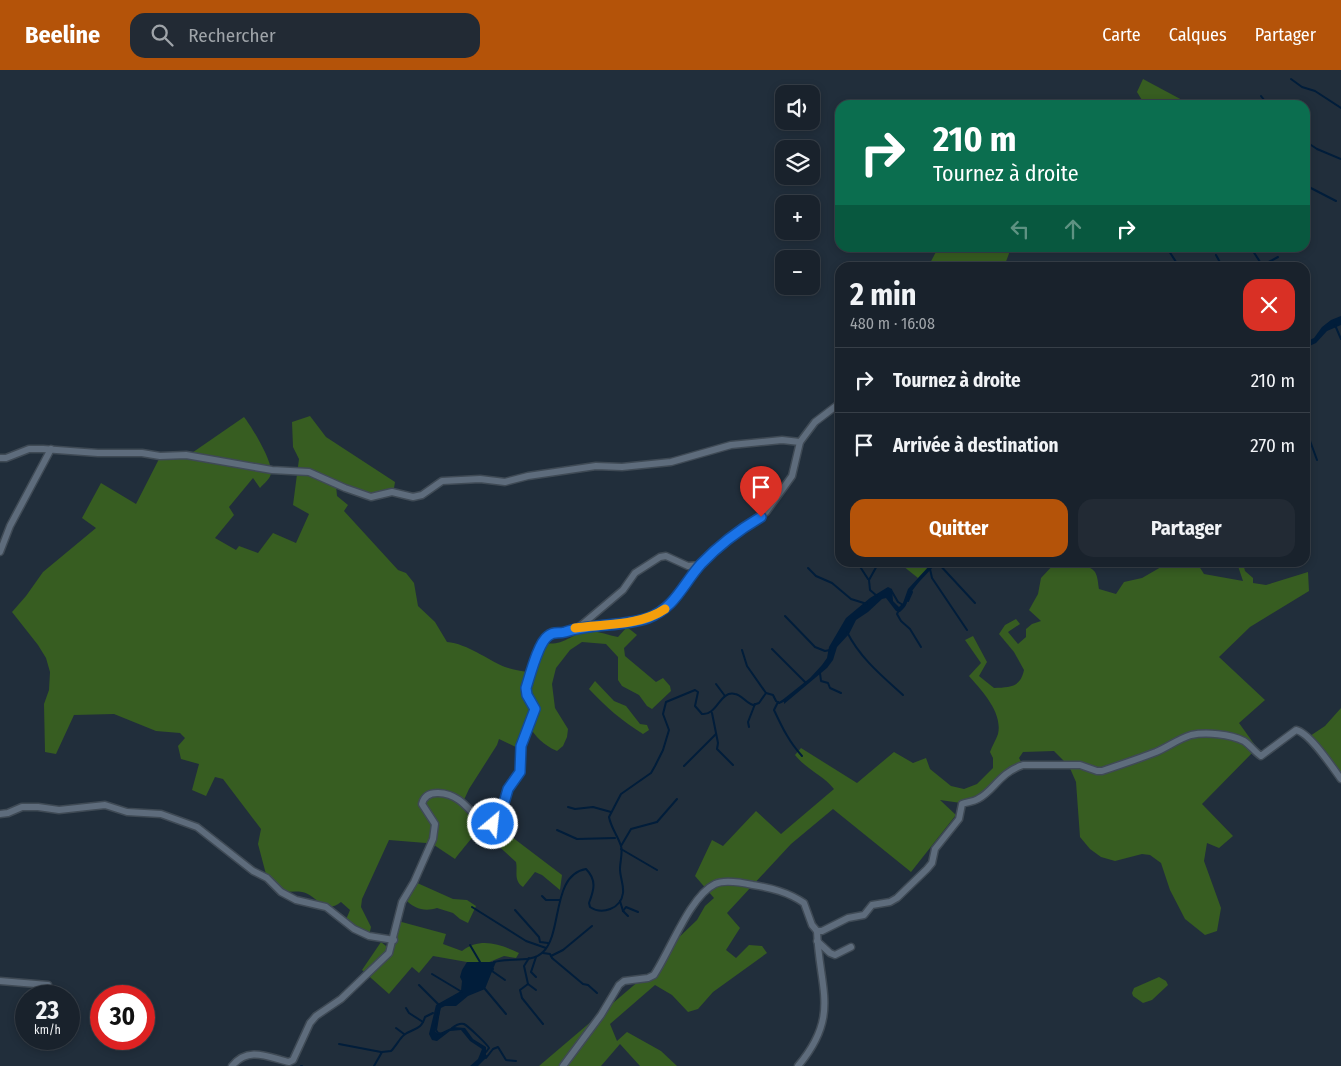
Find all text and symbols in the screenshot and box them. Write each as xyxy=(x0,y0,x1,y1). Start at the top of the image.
search box xyxy=(130,13,480,58)
text: Beeline xyxy=(25,21,100,49)
icon: search xyxy=(148,21,176,49)
text: Rechercher xyxy=(188,24,276,47)
text: Carte xyxy=(1102,24,1141,46)
text: Calques xyxy=(1169,24,1227,46)
text: Partager xyxy=(1255,24,1316,46)
map controls xyxy=(775,85,820,295)
button: sound xyxy=(775,85,820,130)
text: 210 m xyxy=(933,118,1017,160)
icon: right xyxy=(850,120,915,185)
button: layers xyxy=(775,140,820,185)
text: Tournez à droite xyxy=(933,160,1079,187)
button: + xyxy=(775,195,820,240)
icon: left xyxy=(1006,215,1034,243)
icon: ahead xyxy=(1059,215,1087,243)
icon: right xyxy=(1112,215,1140,243)
button: − xyxy=(775,250,820,295)
text: 2 min xyxy=(850,277,917,313)
button: close xyxy=(1243,279,1295,331)
text: 480 m · 16:08 xyxy=(850,314,935,333)
icon: right xyxy=(850,366,878,394)
text: Tournez à droite xyxy=(893,369,1021,392)
text: 210 m xyxy=(1251,369,1295,392)
icon: arrive xyxy=(850,431,878,459)
text: Arrivée à destination xyxy=(893,434,1059,457)
text: 270 m xyxy=(1250,434,1295,457)
pin xyxy=(740,466,782,517)
icon: arrive xyxy=(747,473,775,501)
button: Quitter xyxy=(850,499,1068,557)
button: Partager xyxy=(1078,499,1295,557)
position arrow xyxy=(466,797,518,849)
speed limit sign: 30 xyxy=(90,985,155,1050)
text: 23 xyxy=(36,996,59,1026)
text: km/h xyxy=(34,1023,61,1037)

